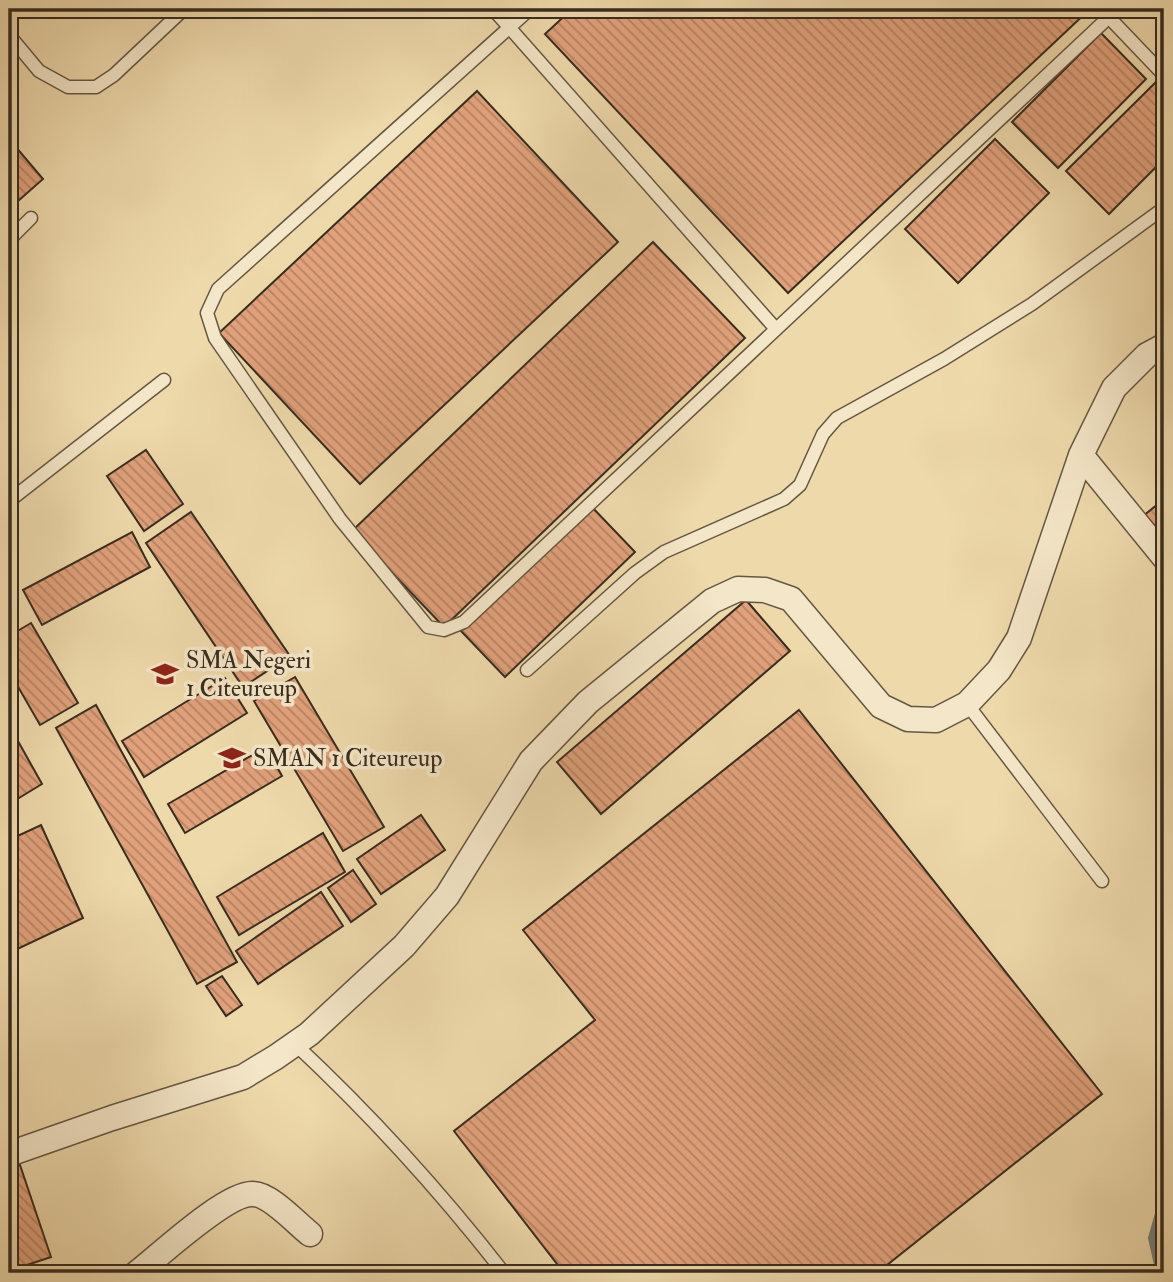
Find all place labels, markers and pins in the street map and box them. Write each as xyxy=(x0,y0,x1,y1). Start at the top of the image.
place label: SMA Negeri 1 Citeureup xyxy=(186,645,311,704)
school or university icon: SMA Negeri 1 Citeureup xyxy=(150,659,180,689)
school or university icon: SMAN 1 Citeureup xyxy=(217,743,247,773)
place label: SMAN 1 Citeureup xyxy=(253,743,442,774)

